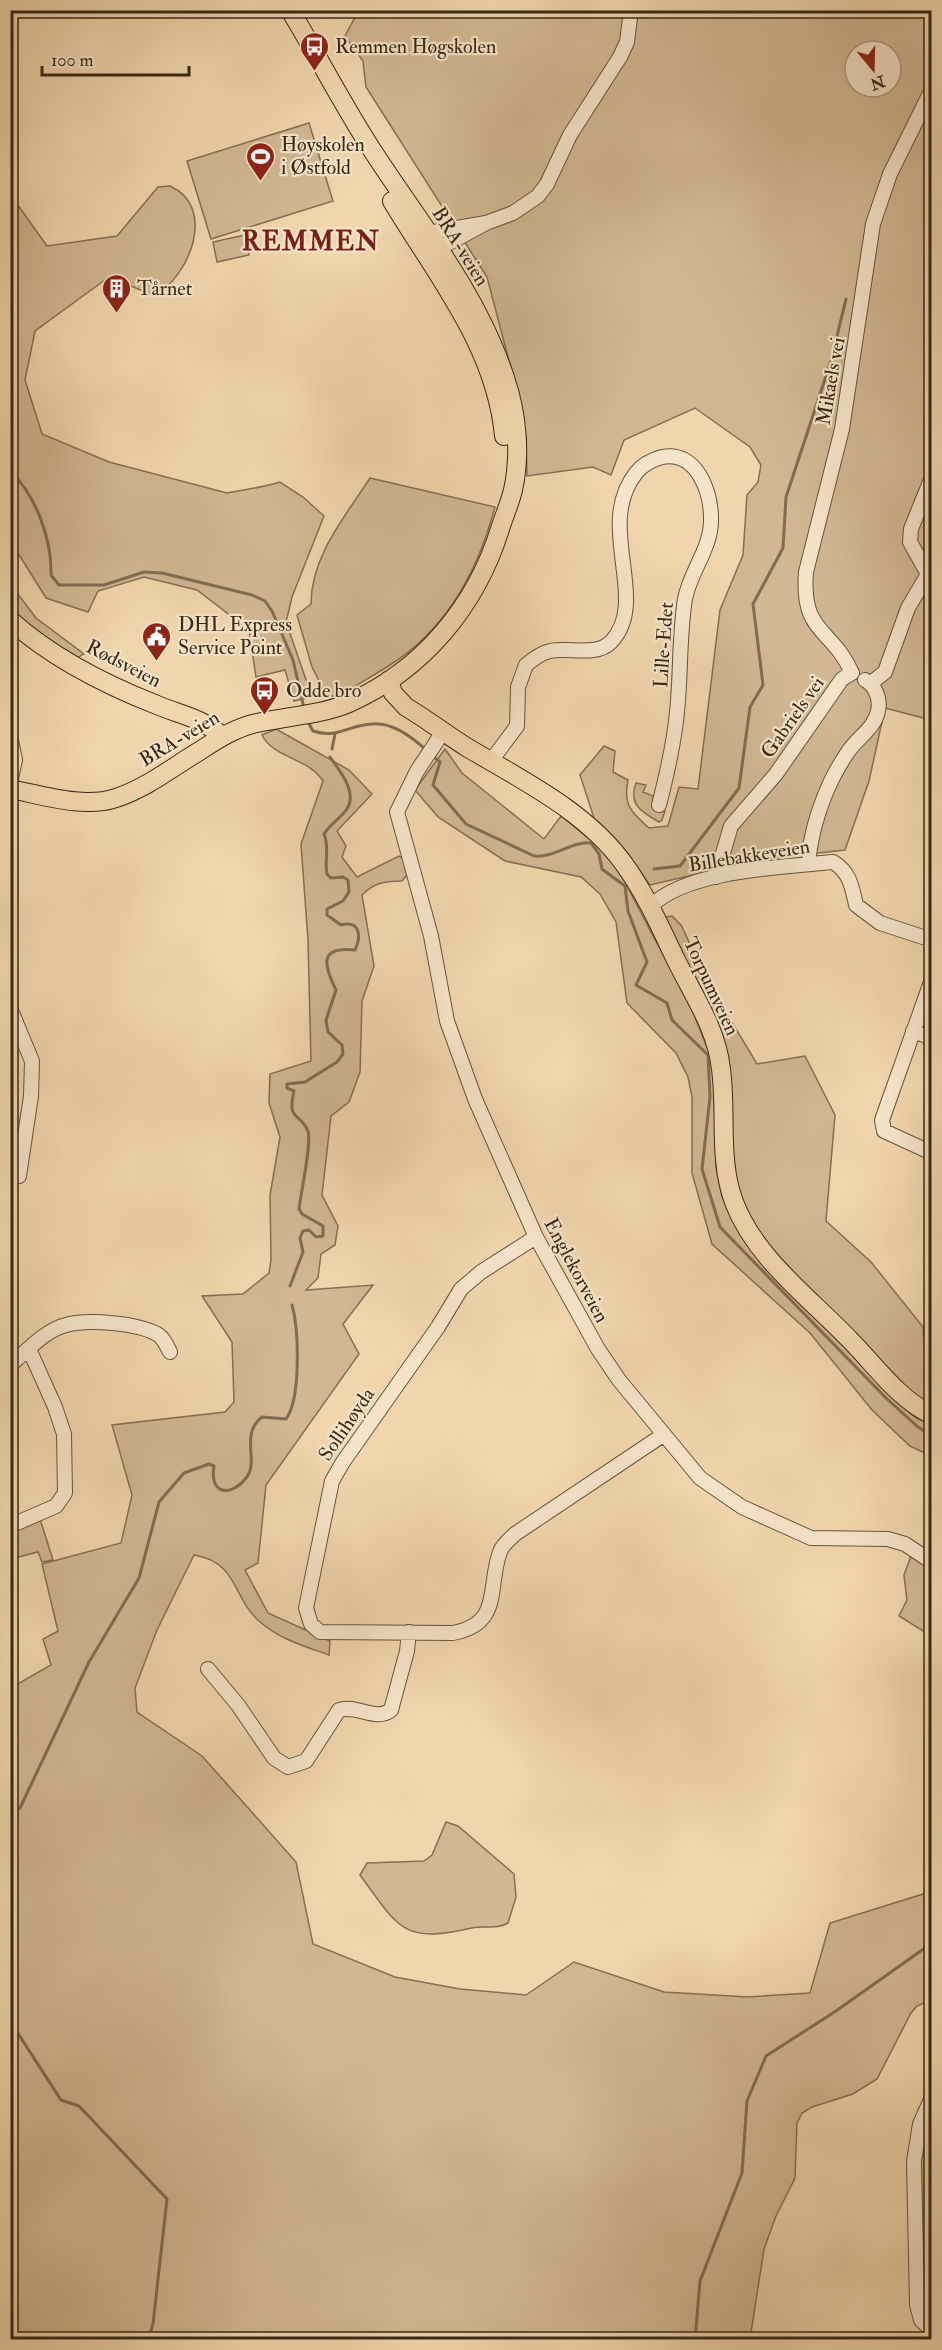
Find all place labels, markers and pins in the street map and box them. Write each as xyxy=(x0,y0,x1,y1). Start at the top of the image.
bus stop icon: Remmen Høgskolen xyxy=(298,30,330,72)
place label: Remmen Høgskolen xyxy=(335,34,496,59)
place label: Høyskolen i Østfold xyxy=(281,132,365,180)
sports icon: Høyskolen i Østfold xyxy=(244,140,276,182)
building icon: Tårnet xyxy=(100,272,132,314)
place label: Tårnet xyxy=(137,276,193,301)
place label: DHL Express Service Point xyxy=(178,612,292,660)
public building icon: DHL Express Service Point xyxy=(141,620,173,662)
bus stop icon: Odde bro xyxy=(249,674,281,716)
place label: Odde bro xyxy=(286,678,361,703)

